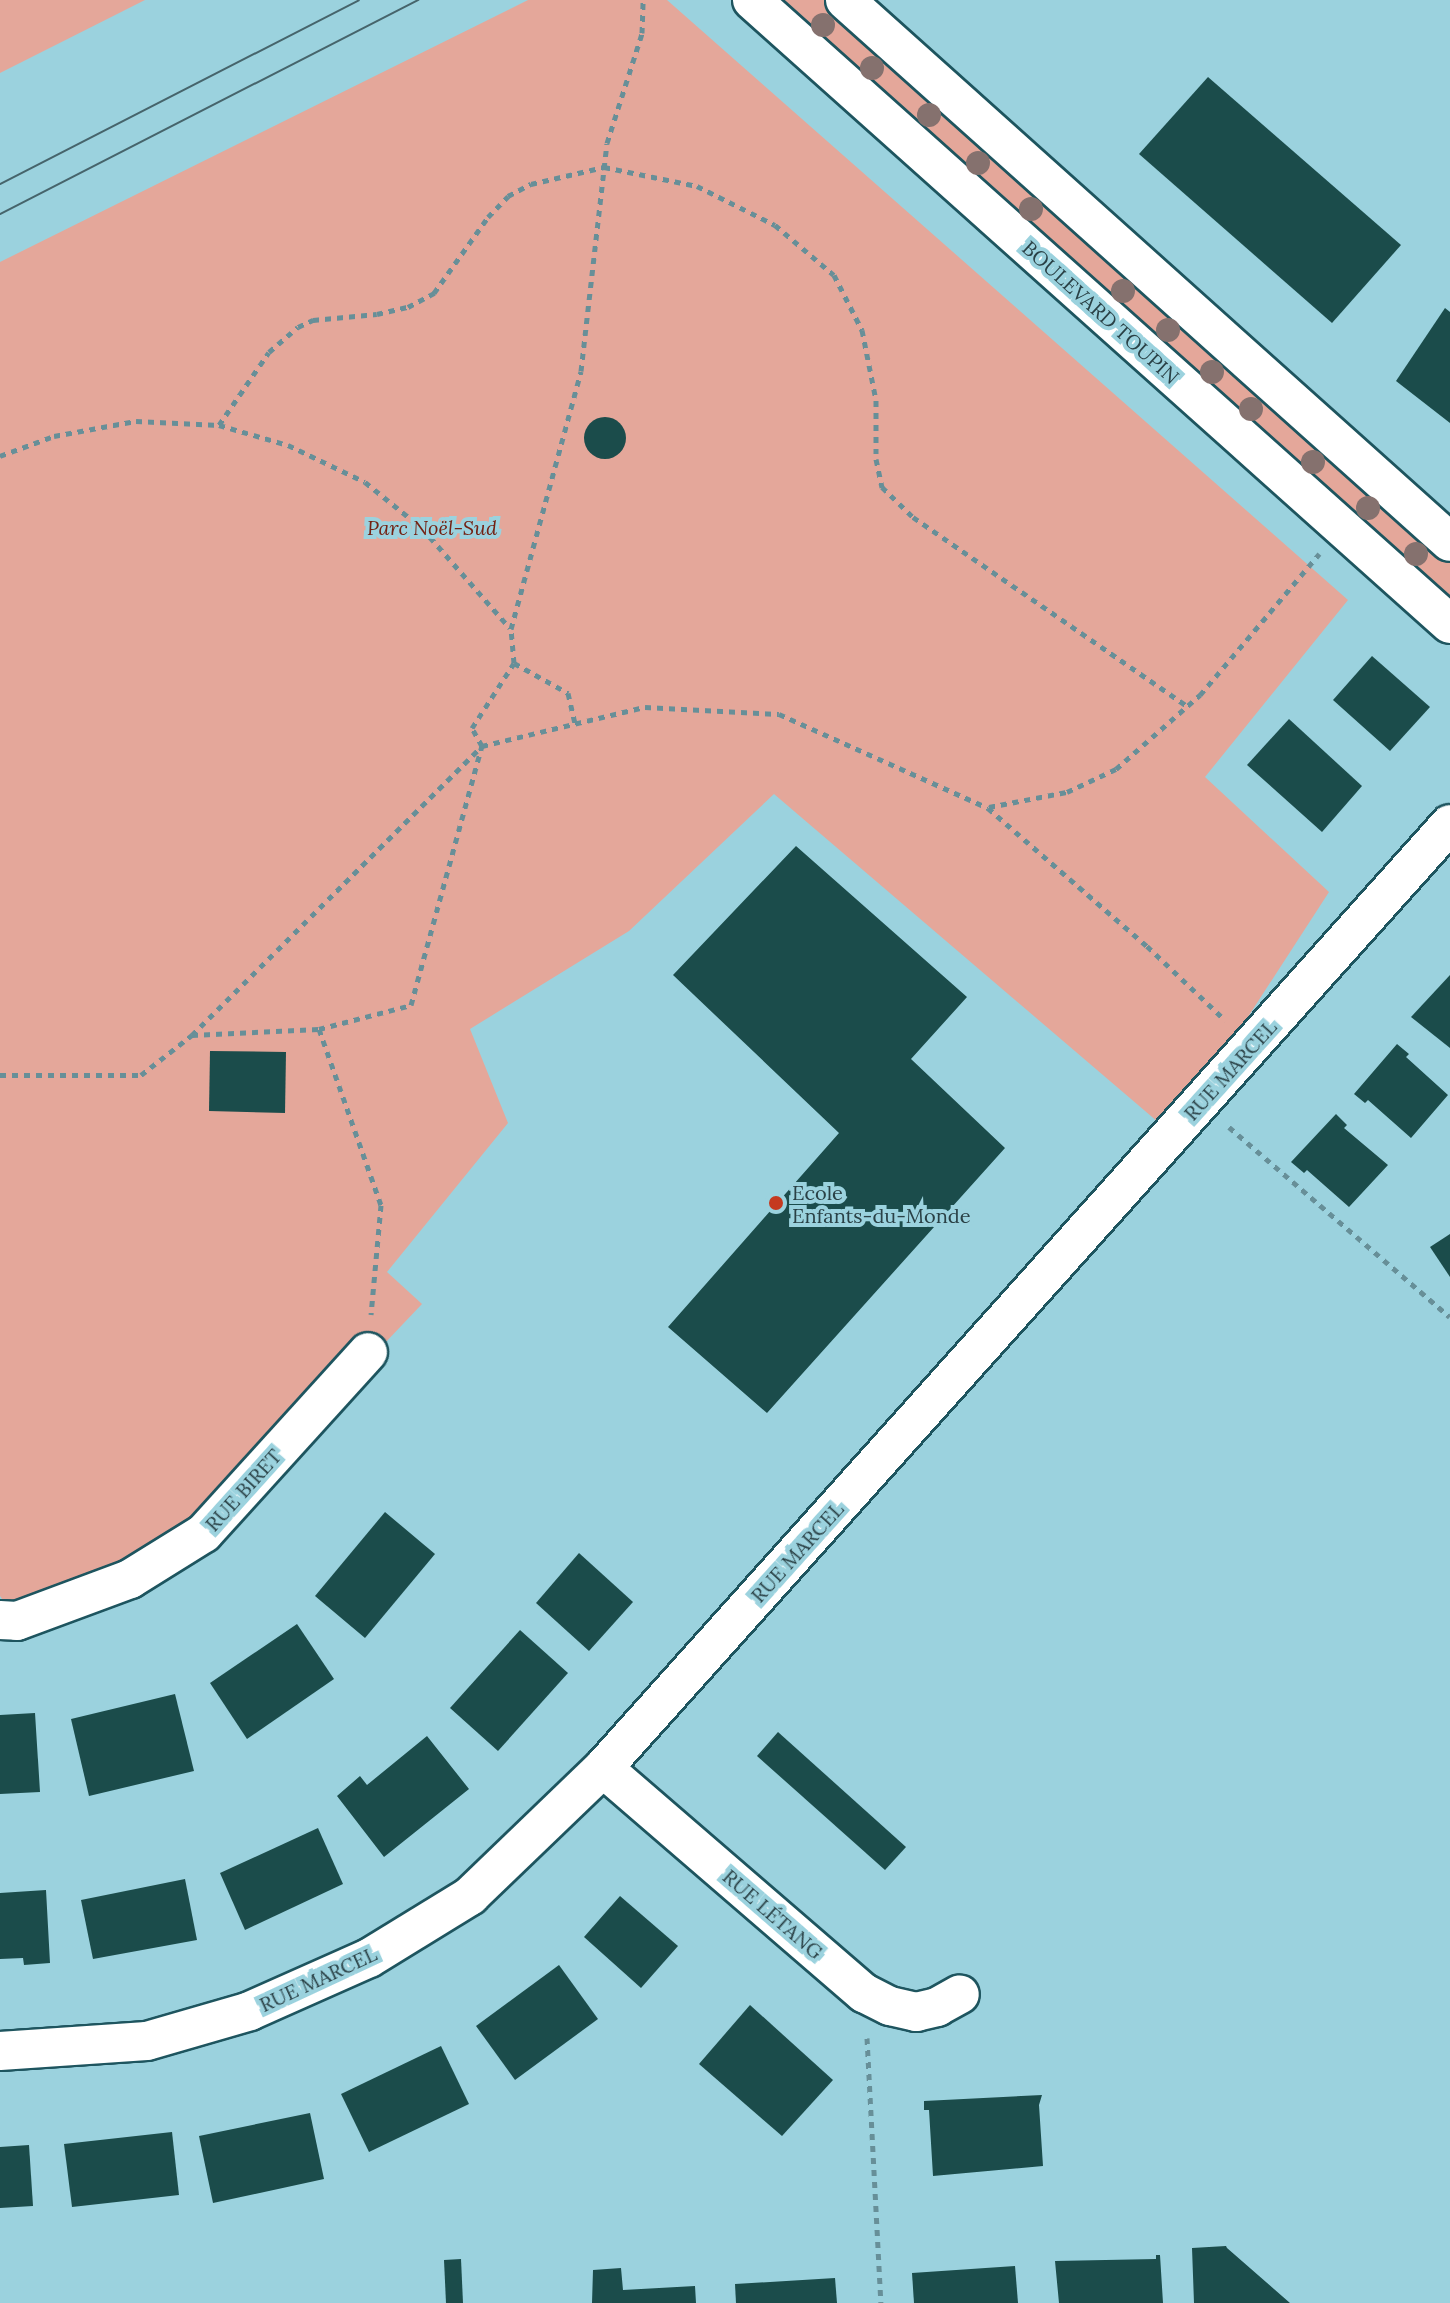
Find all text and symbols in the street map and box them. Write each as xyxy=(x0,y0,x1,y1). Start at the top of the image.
street label: BOULEVARD TOUPIN xyxy=(1018,235,1184,389)
park label: Parc Noël-Sud xyxy=(367,515,497,539)
street label: RUE MARCEL xyxy=(1179,1015,1281,1125)
place label: Ecole Enfants-du-Monde xyxy=(792,1180,971,1227)
marker: Ecole Enfants-du-Monde xyxy=(767,1194,785,1212)
street label: RUE BIRET xyxy=(200,1444,286,1536)
street label: RUE MARCEL xyxy=(746,1497,848,1607)
street label: RUE LÉTANG xyxy=(718,1864,828,1964)
street label: RUE MARCEL xyxy=(256,1941,380,2017)

